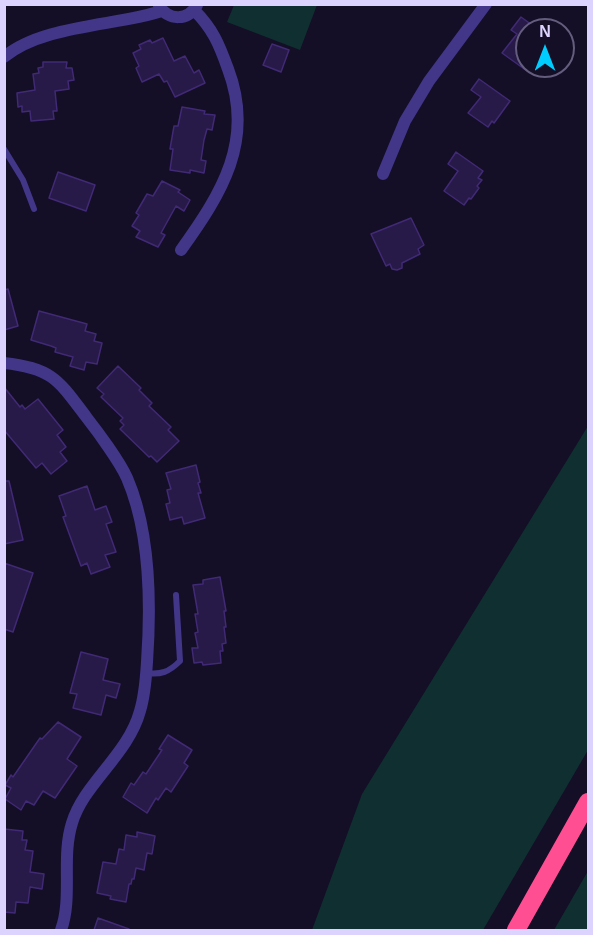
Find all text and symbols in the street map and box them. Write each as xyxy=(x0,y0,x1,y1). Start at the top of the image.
north arrow xyxy=(515,18,575,78)
text: N xyxy=(539,23,551,40)

